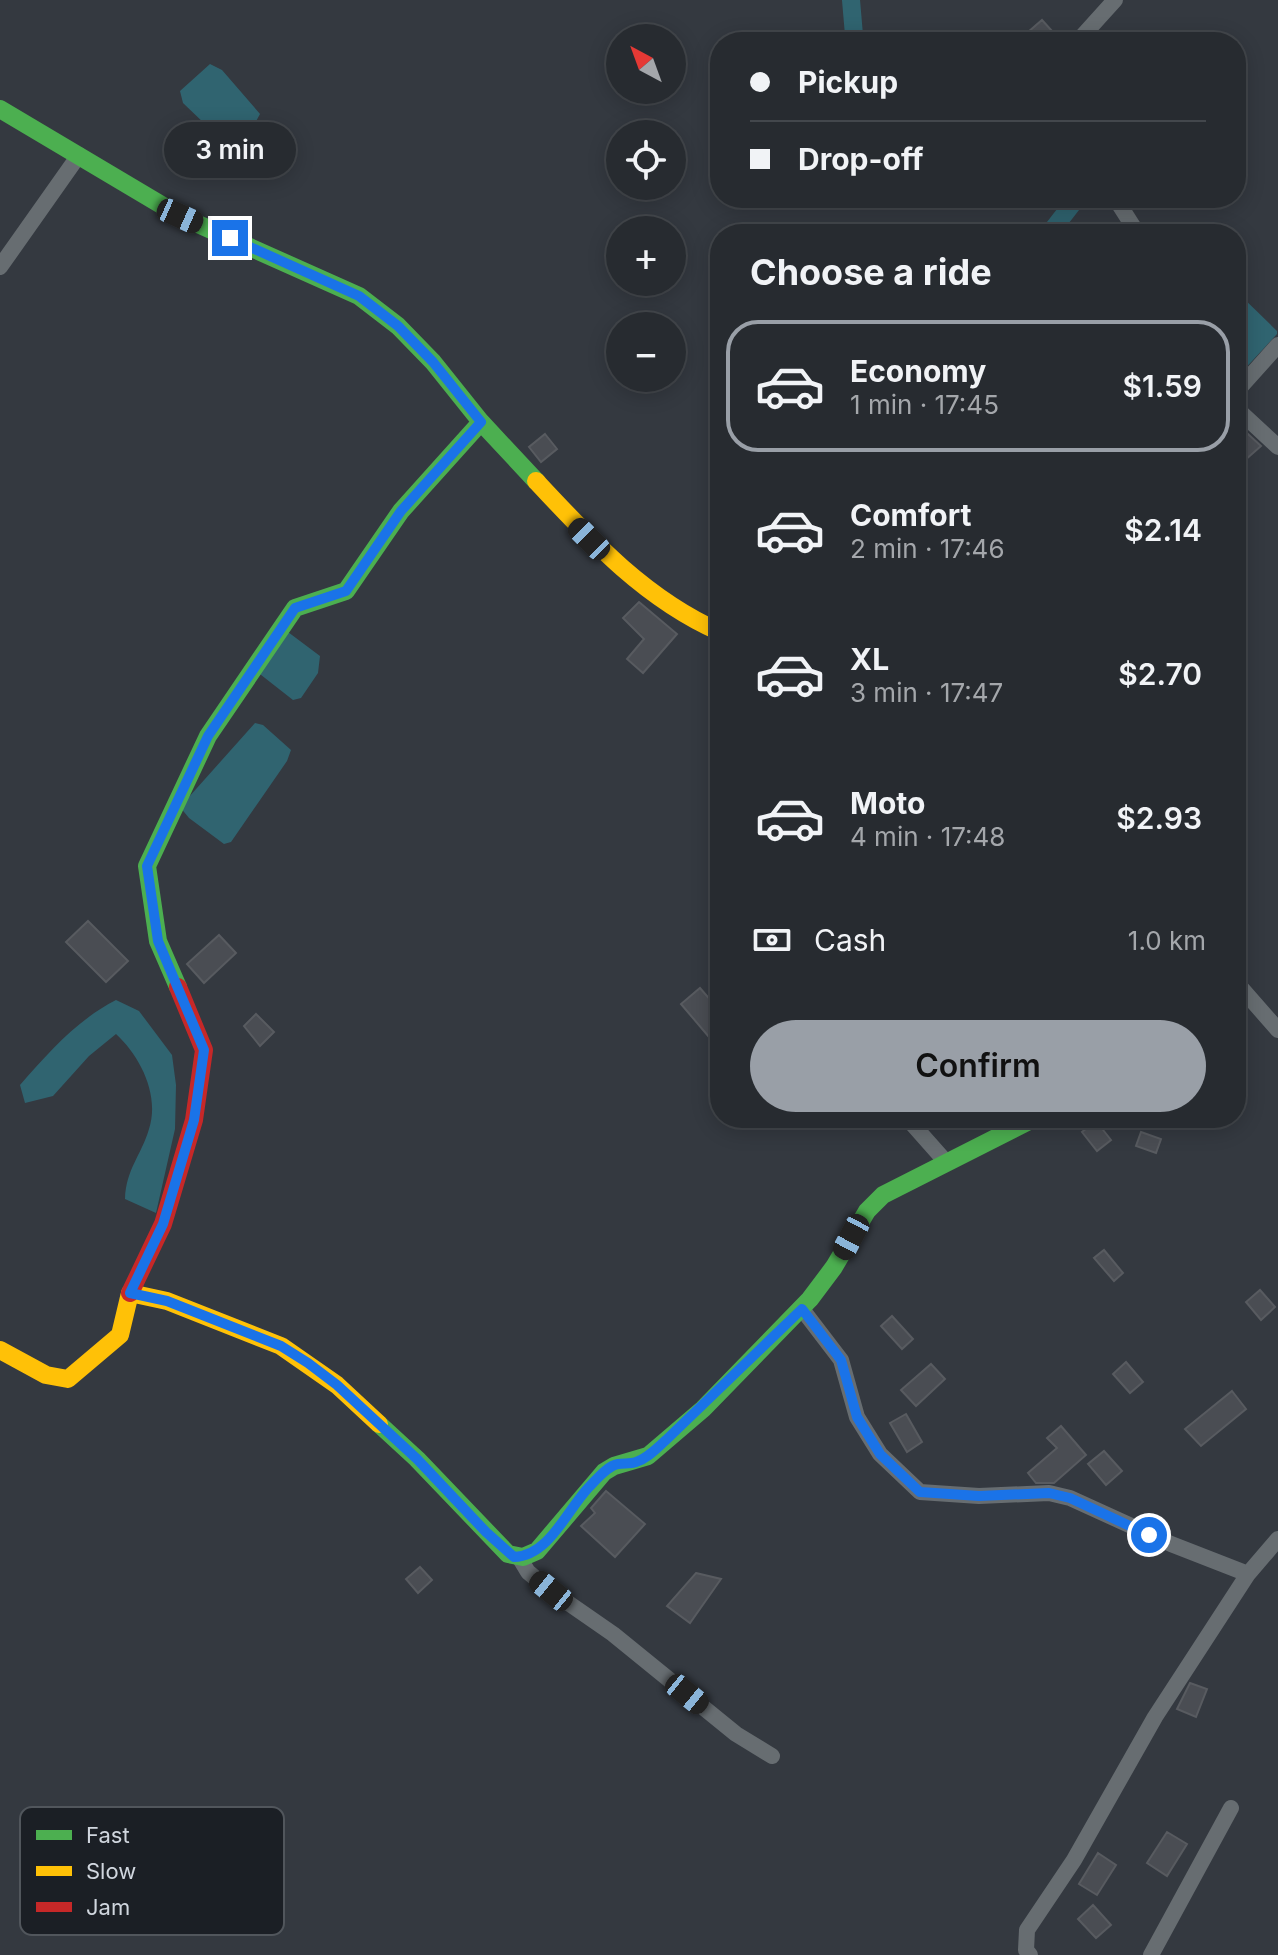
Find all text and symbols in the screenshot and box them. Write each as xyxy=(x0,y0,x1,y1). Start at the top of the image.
north arrow xyxy=(606,24,686,104)
map controls xyxy=(606,24,686,392)
text: Pickup xyxy=(798,64,898,100)
button: locate xyxy=(606,120,686,200)
callout: 3 min xyxy=(164,122,296,178)
text: 3 min xyxy=(195,134,265,165)
text: Drop-off xyxy=(798,141,924,177)
car xyxy=(153,195,207,237)
button: + xyxy=(606,216,686,296)
route end xyxy=(212,220,248,256)
text: Choose a ride xyxy=(750,250,992,294)
button: − xyxy=(606,312,686,392)
icon: car xyxy=(754,350,826,422)
text: Economy xyxy=(850,353,986,389)
text: $1.59 xyxy=(1122,368,1202,404)
text: 1 min · 17:45 xyxy=(850,389,999,420)
icon: car xyxy=(754,494,826,566)
text: Comfort xyxy=(850,497,971,533)
text: $2.14 xyxy=(1124,512,1202,548)
car xyxy=(564,514,614,564)
text: 2 min · 17:46 xyxy=(850,533,1005,564)
icon: car xyxy=(754,638,826,710)
text: XL xyxy=(850,641,889,677)
text: $2.70 xyxy=(1118,656,1202,692)
text: 3 min · 17:47 xyxy=(850,677,1003,708)
icon: car xyxy=(754,782,826,854)
text: Moto xyxy=(850,785,925,821)
text: $2.93 xyxy=(1116,800,1202,836)
text: 4 min · 17:48 xyxy=(850,821,1005,852)
icon: cash xyxy=(750,918,794,962)
text: Cash xyxy=(814,922,886,958)
text: 1.0 km xyxy=(1128,925,1206,956)
button: Confirm xyxy=(750,1020,1206,1112)
car xyxy=(829,1210,873,1264)
route start xyxy=(1131,1517,1167,1553)
car xyxy=(525,1567,577,1615)
car xyxy=(661,1670,713,1718)
legend xyxy=(20,1807,284,1935)
text: Fast xyxy=(86,1822,130,1848)
text: Slow xyxy=(86,1858,136,1884)
text: Jam xyxy=(86,1894,130,1920)

